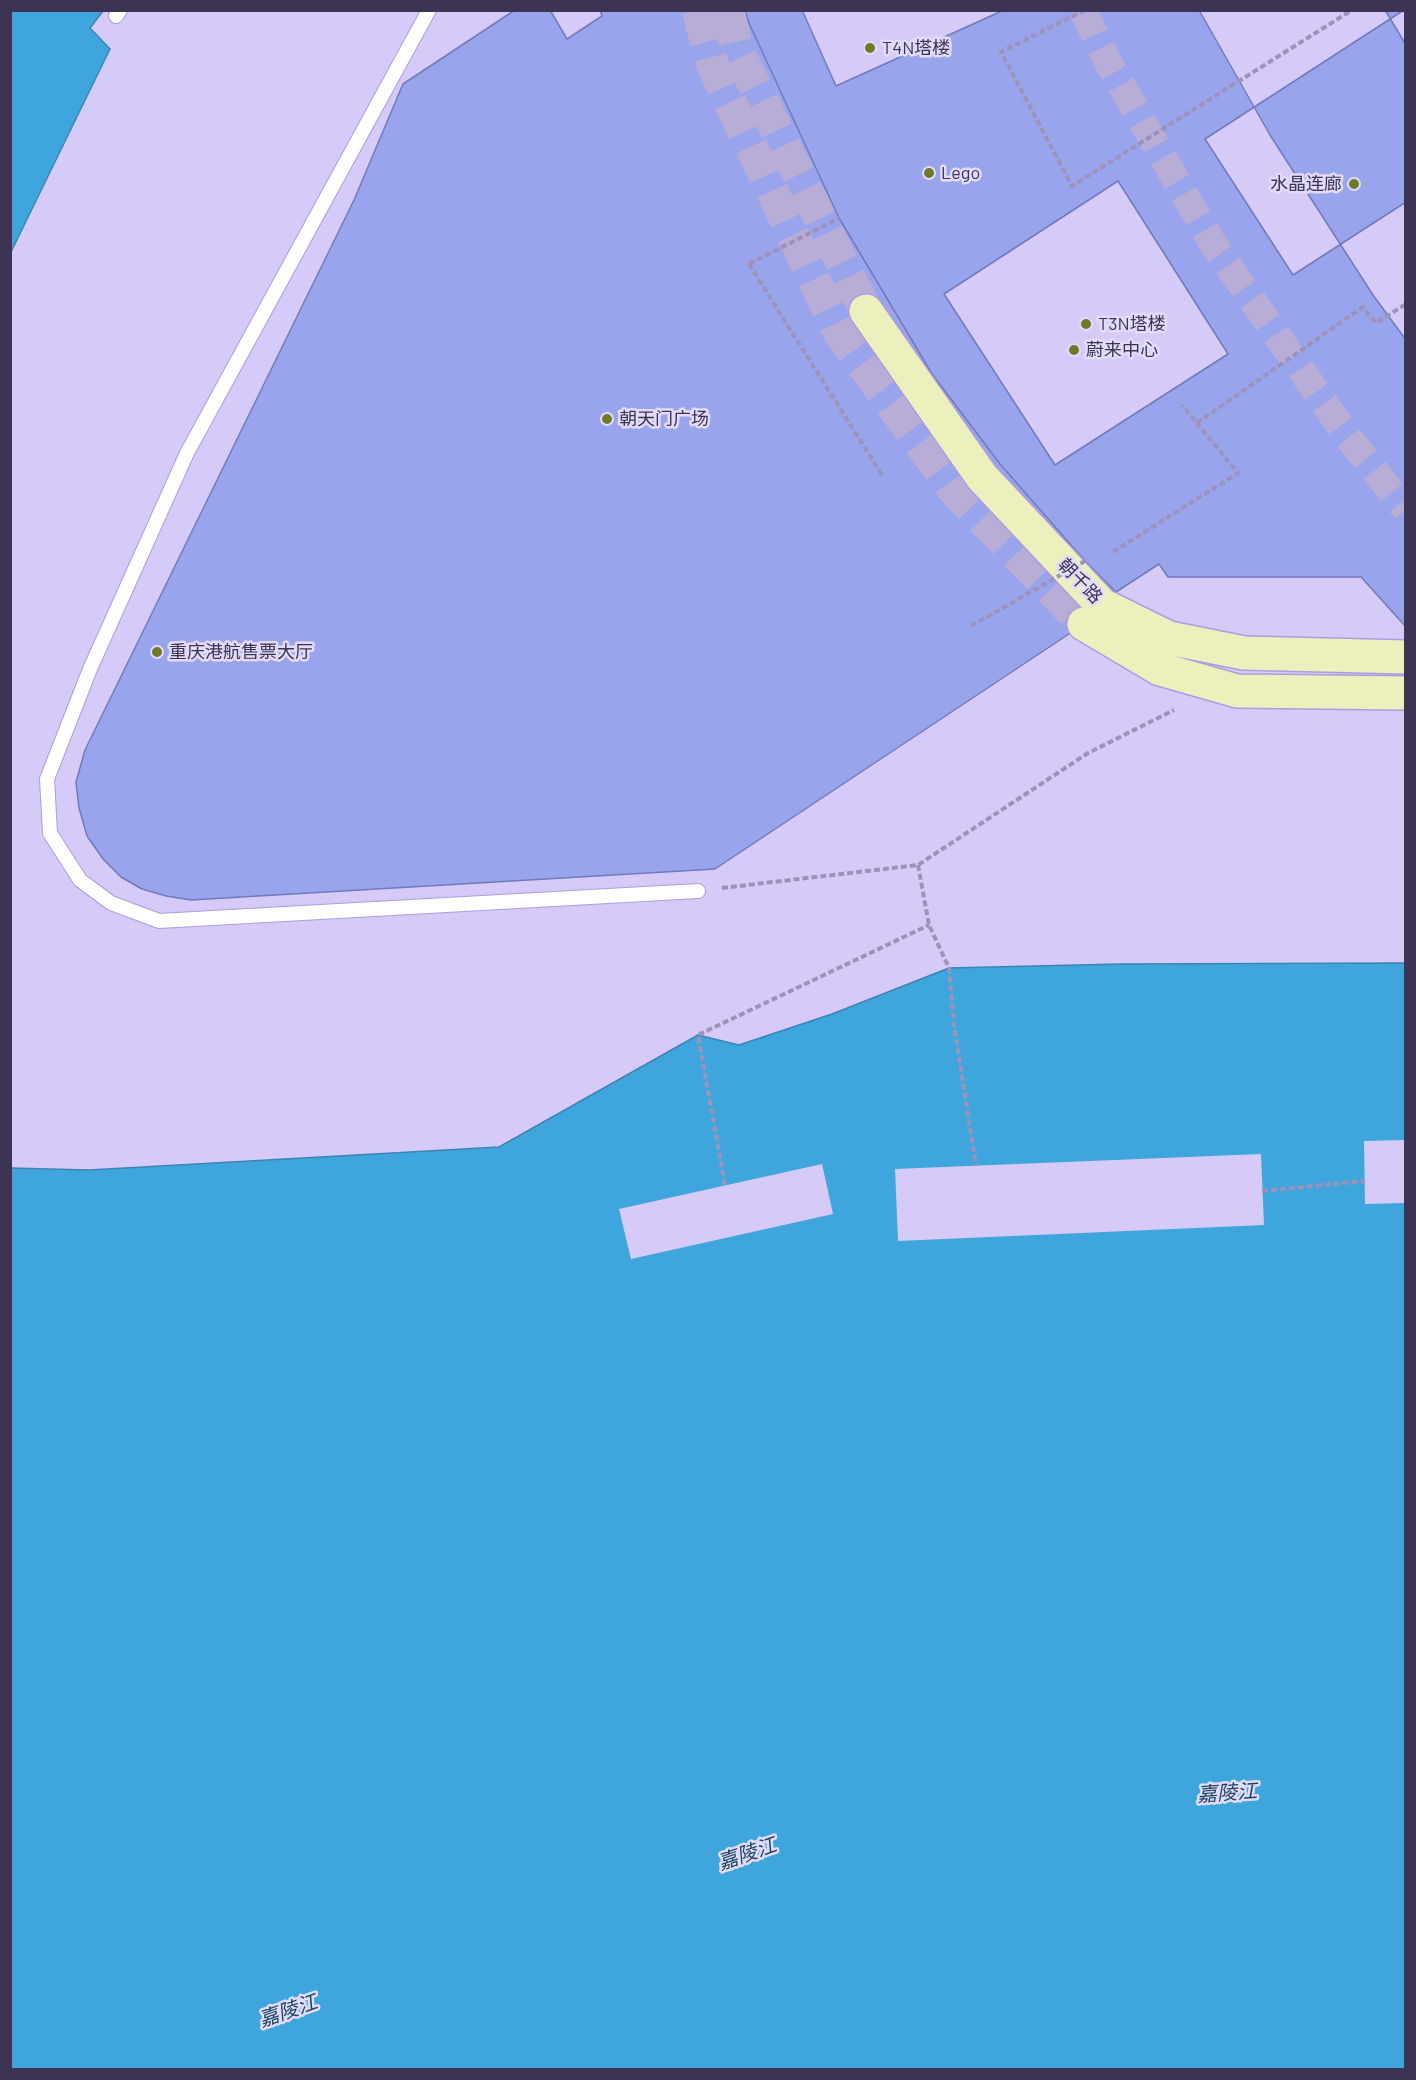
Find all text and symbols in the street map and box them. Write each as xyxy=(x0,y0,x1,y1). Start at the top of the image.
place label: T4N塔楼 xyxy=(882,37,950,59)
marker: T4N塔楼 xyxy=(863,41,877,55)
place label: Lego xyxy=(941,162,980,184)
marker: Lego xyxy=(922,166,936,180)
place label: 水晶连廊 xyxy=(1270,173,1342,195)
marker: 水晶连廊 xyxy=(1347,177,1361,191)
place label: T3N塔楼 xyxy=(1098,313,1166,335)
marker: T3N塔楼 xyxy=(1079,317,1093,331)
place label: 蔚来中心 xyxy=(1086,339,1158,361)
marker: 蔚来中心 xyxy=(1067,343,1081,357)
place label: 朝天门广场 xyxy=(619,408,709,430)
marker: 朝天门广场 xyxy=(600,412,614,426)
street label: 朝千路 xyxy=(1053,554,1107,608)
place label: 重庆港航售票大厅 xyxy=(169,641,313,663)
marker: 重庆港航售票大厅 xyxy=(150,645,164,659)
water label: 嘉陵江 xyxy=(1196,1779,1258,1807)
water label: 嘉陵江 xyxy=(715,1833,779,1875)
water label: 嘉陵江 xyxy=(256,1990,320,2032)

